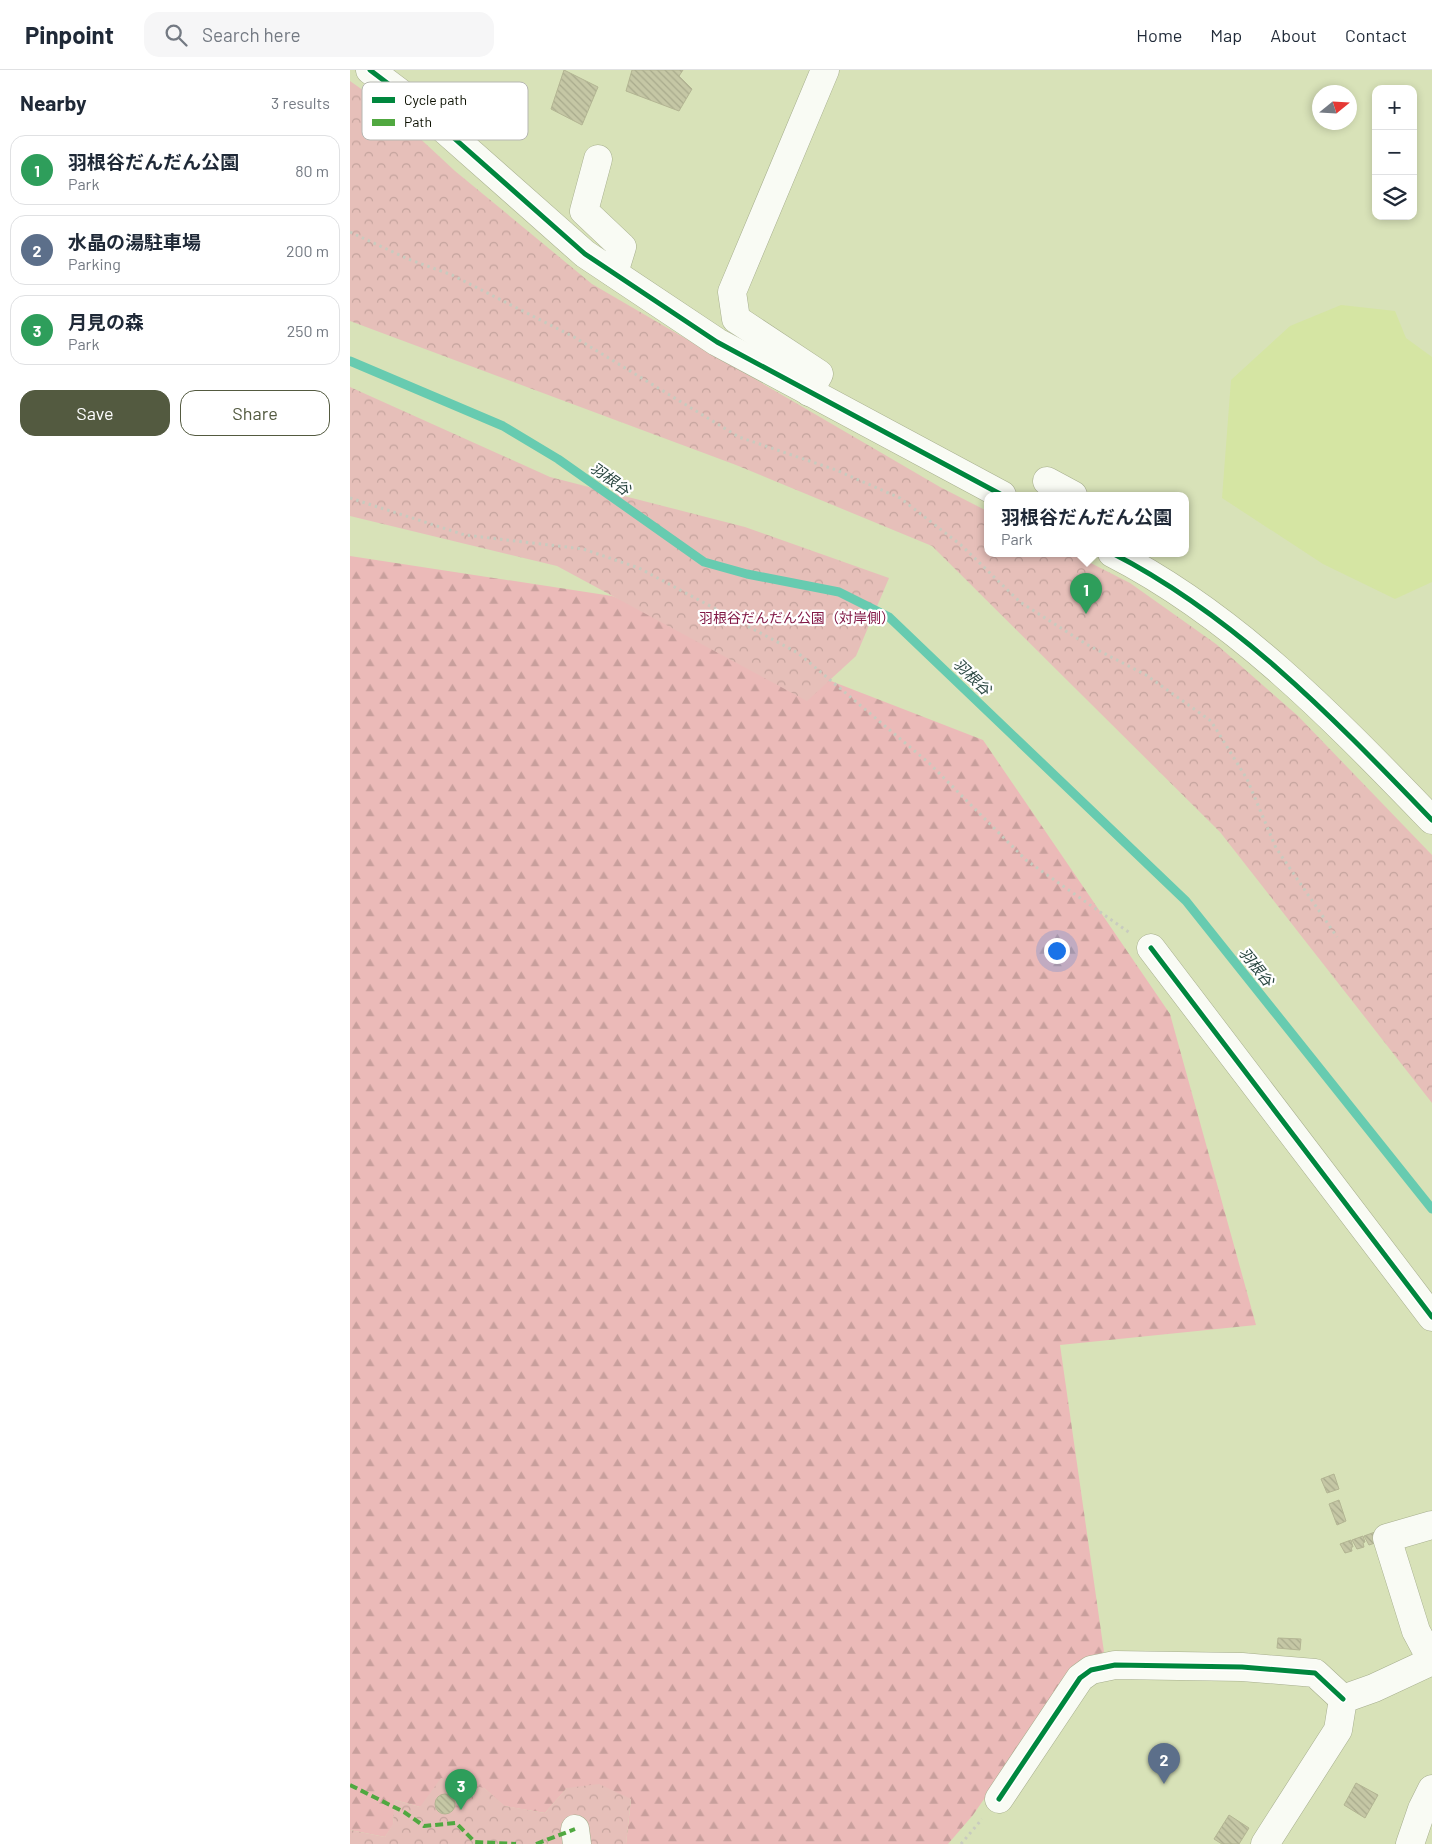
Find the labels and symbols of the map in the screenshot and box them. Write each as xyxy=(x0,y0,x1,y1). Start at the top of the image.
legend xyxy=(362,82,528,140)
north arrow xyxy=(1312,85,1357,130)
text: Cycle path xyxy=(404,91,467,108)
text: Path xyxy=(404,113,432,130)
water label: 羽根谷 xyxy=(587,458,636,500)
pin: 1 xyxy=(1070,573,1102,614)
park label: 羽根谷だんだん公園（対岸側） xyxy=(699,609,895,626)
water label: 羽根谷 xyxy=(950,654,997,700)
your location xyxy=(1044,938,1070,964)
water label: 羽根谷 xyxy=(1236,943,1279,991)
pin: 2 xyxy=(1148,1743,1180,1784)
pin: 3 xyxy=(445,1769,477,1810)

